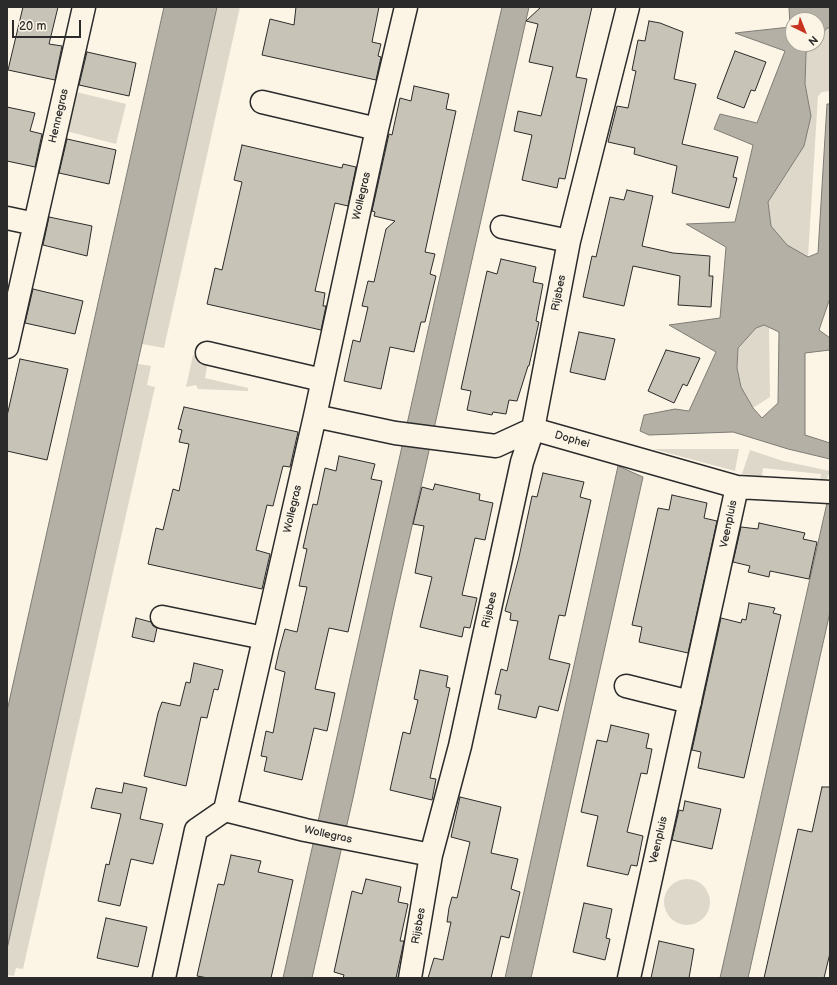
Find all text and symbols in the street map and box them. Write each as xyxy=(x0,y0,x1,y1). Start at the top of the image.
scale bar xyxy=(14,12,83,38)
north arrow xyxy=(785,12,825,52)
text: 20 m xyxy=(19,19,46,34)
text: N xyxy=(805,33,820,48)
street label: Hennegras xyxy=(46,88,72,144)
street label: Wollegras xyxy=(350,171,374,221)
street label: Rijsbes xyxy=(549,274,569,312)
street label: Dophei xyxy=(553,429,591,451)
street label: Wollegras xyxy=(281,484,305,534)
street label: Veenpluis xyxy=(718,499,740,549)
street label: Rijsbes xyxy=(479,591,501,629)
street label: Veenpluis xyxy=(647,815,671,865)
street label: Wollegras xyxy=(303,823,353,847)
street label: Rijsbes xyxy=(409,907,429,945)

